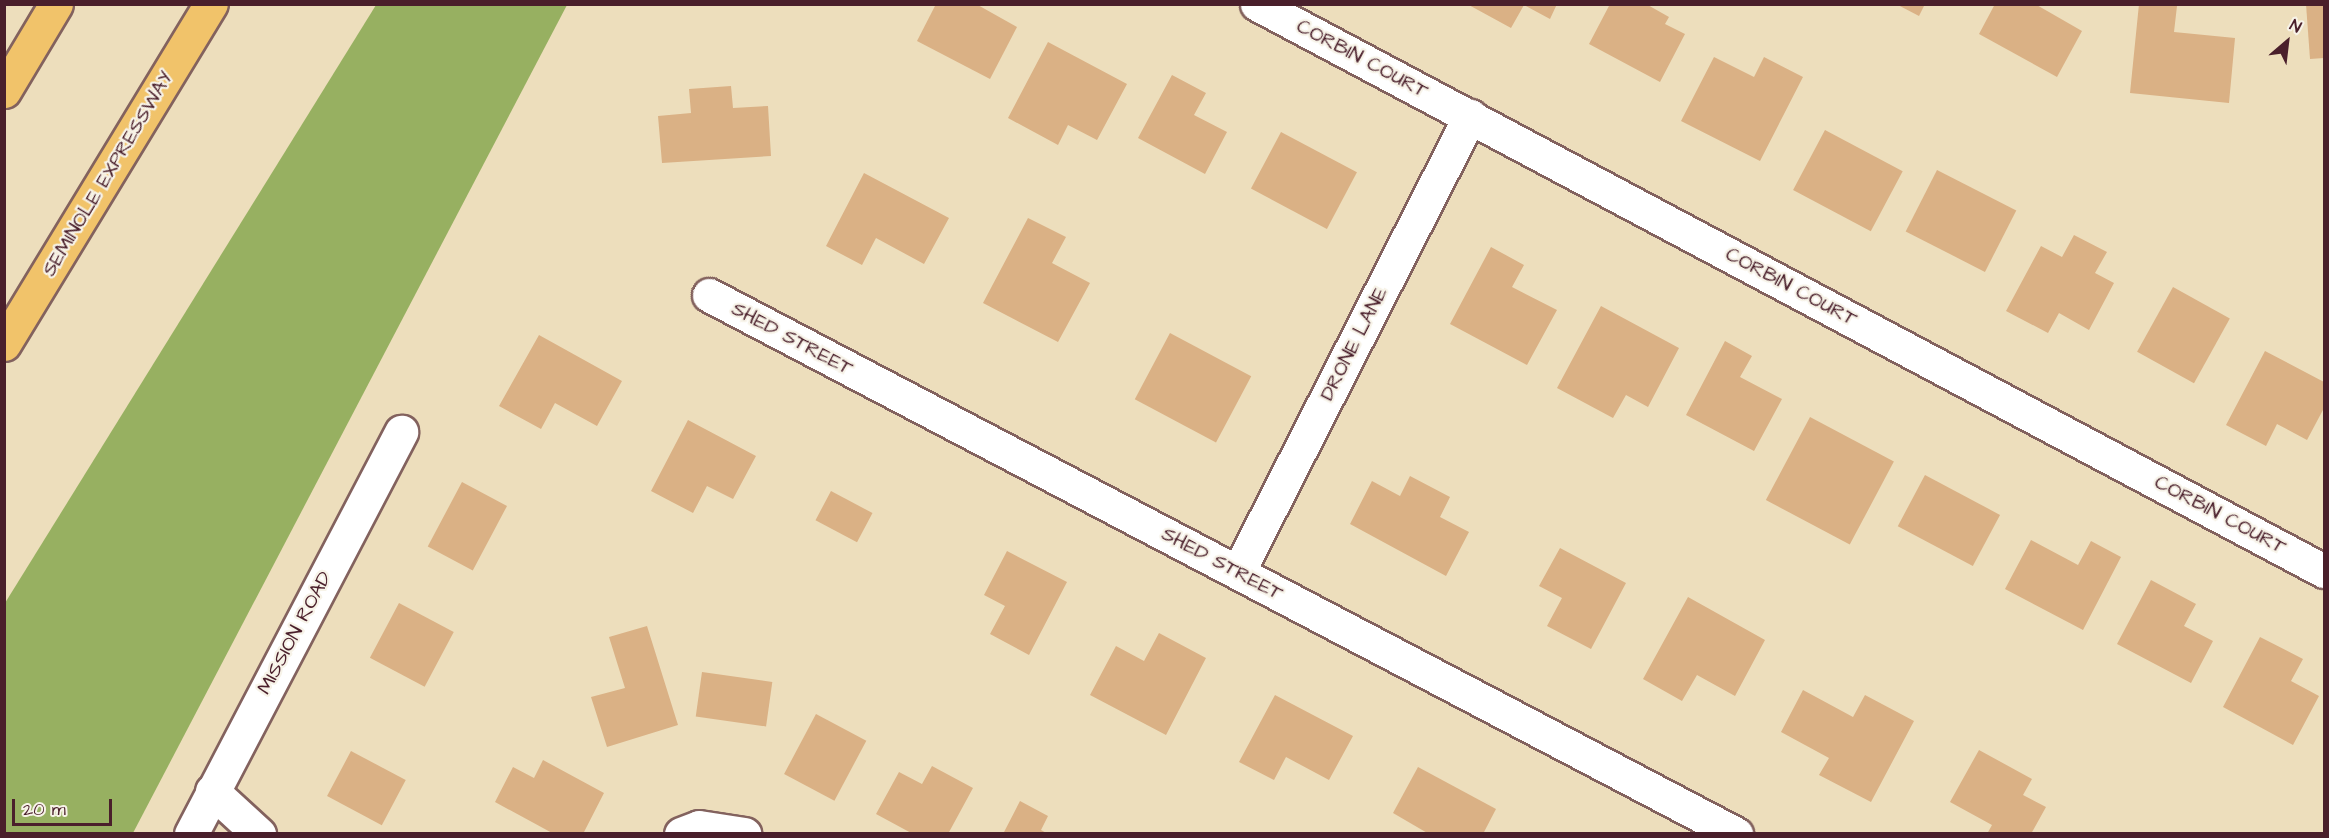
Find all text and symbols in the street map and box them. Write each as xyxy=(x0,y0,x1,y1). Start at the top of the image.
north arrow xyxy=(2257,12,2317,72)
street label: CORBIN COURT xyxy=(1292,14,1432,104)
text: N xyxy=(2286,14,2305,38)
street label: SEMINOLE EXPRESSWAY xyxy=(37,67,179,281)
street label: CORBIN COURT xyxy=(1721,242,1861,332)
street label: DRONE LANE xyxy=(1315,283,1393,405)
street label: SHED STREET xyxy=(727,297,857,381)
street label: CORBIN COURT xyxy=(2150,470,2290,560)
street label: SHED STREET xyxy=(1157,522,1287,606)
street label: MISSION ROAD xyxy=(253,567,337,699)
scale bar xyxy=(15,787,116,825)
text: 20 m xyxy=(23,797,66,822)

